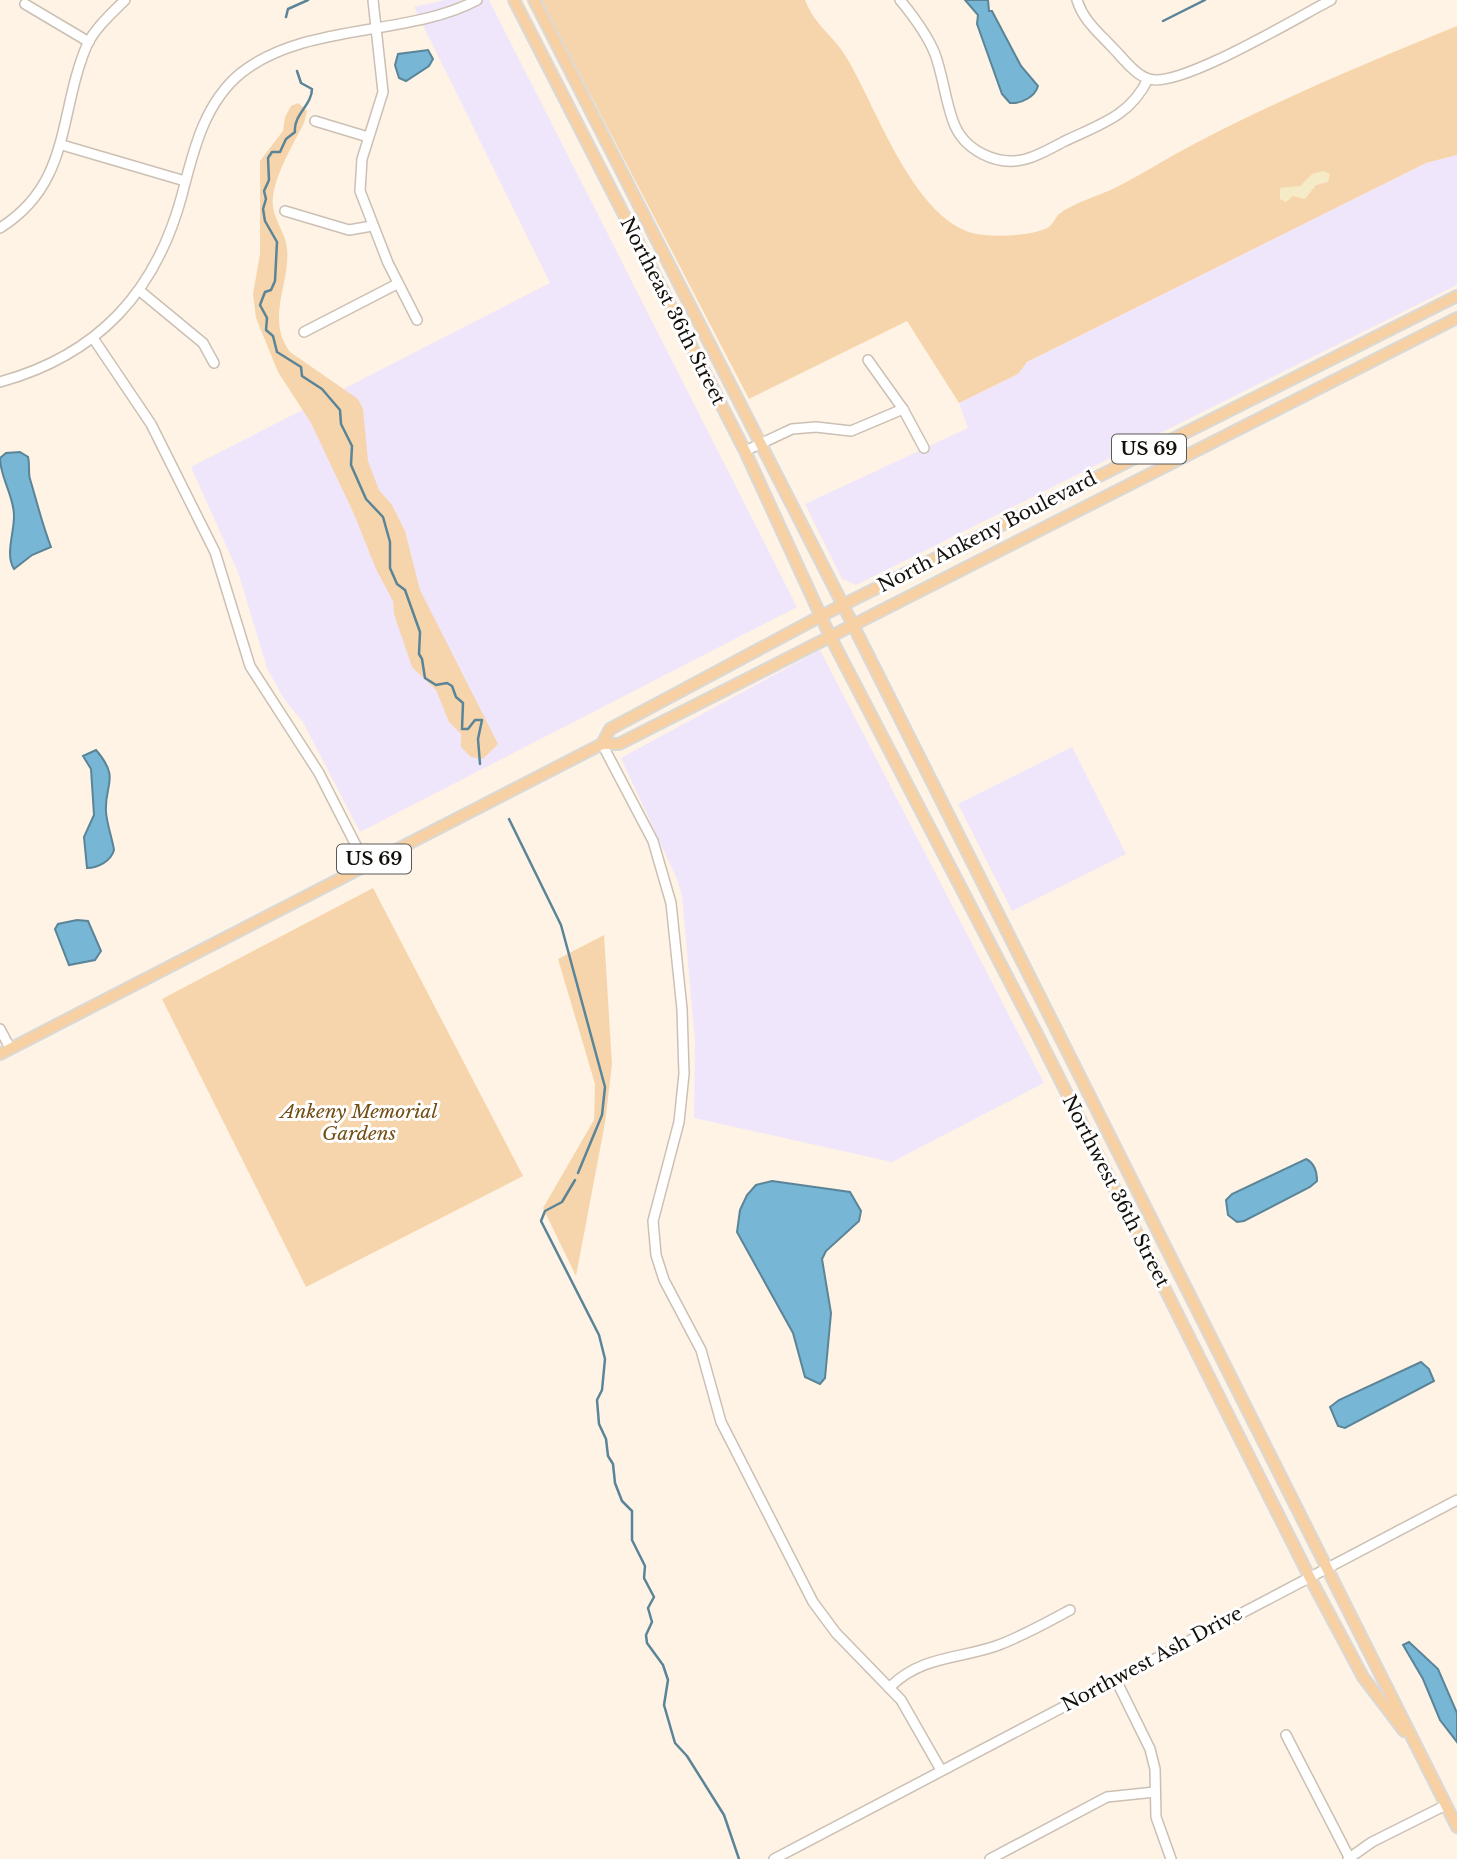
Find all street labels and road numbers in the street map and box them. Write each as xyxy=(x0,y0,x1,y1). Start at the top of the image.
street label: Northeast 36th Street xyxy=(616,213,731,409)
road number: US 69 xyxy=(1112,434,1186,463)
street label: North Ankeny Boulevard xyxy=(874,467,1100,597)
road number: US 69 xyxy=(337,844,411,874)
street label: Northwest 36th Street xyxy=(1057,1091,1175,1292)
street label: Northwest Ash Drive xyxy=(1058,1602,1246,1716)

